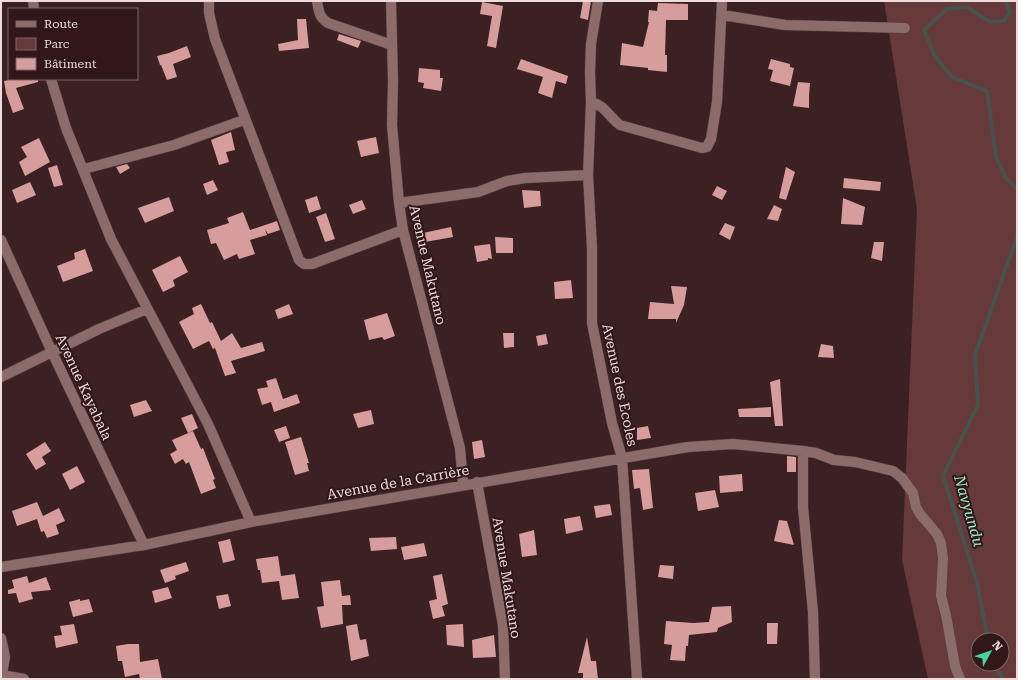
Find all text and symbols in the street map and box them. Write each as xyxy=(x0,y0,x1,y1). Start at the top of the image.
legend xyxy=(8,8,138,80)
text: Route xyxy=(44,17,78,31)
text: Parc xyxy=(44,37,70,51)
text: Bâtiment xyxy=(44,57,97,71)
street label: Avenue Makutano xyxy=(406,204,450,326)
street label: Avenue des Ecoles xyxy=(599,322,641,448)
street label: Avenue Kayabala xyxy=(52,332,116,443)
street label: Avenue de la Carrière xyxy=(326,462,471,502)
water label: Navyundu xyxy=(950,472,988,549)
street label: Avenue Makutano xyxy=(490,516,524,640)
north arrow xyxy=(970,632,1010,672)
text: N xyxy=(990,638,1005,654)

